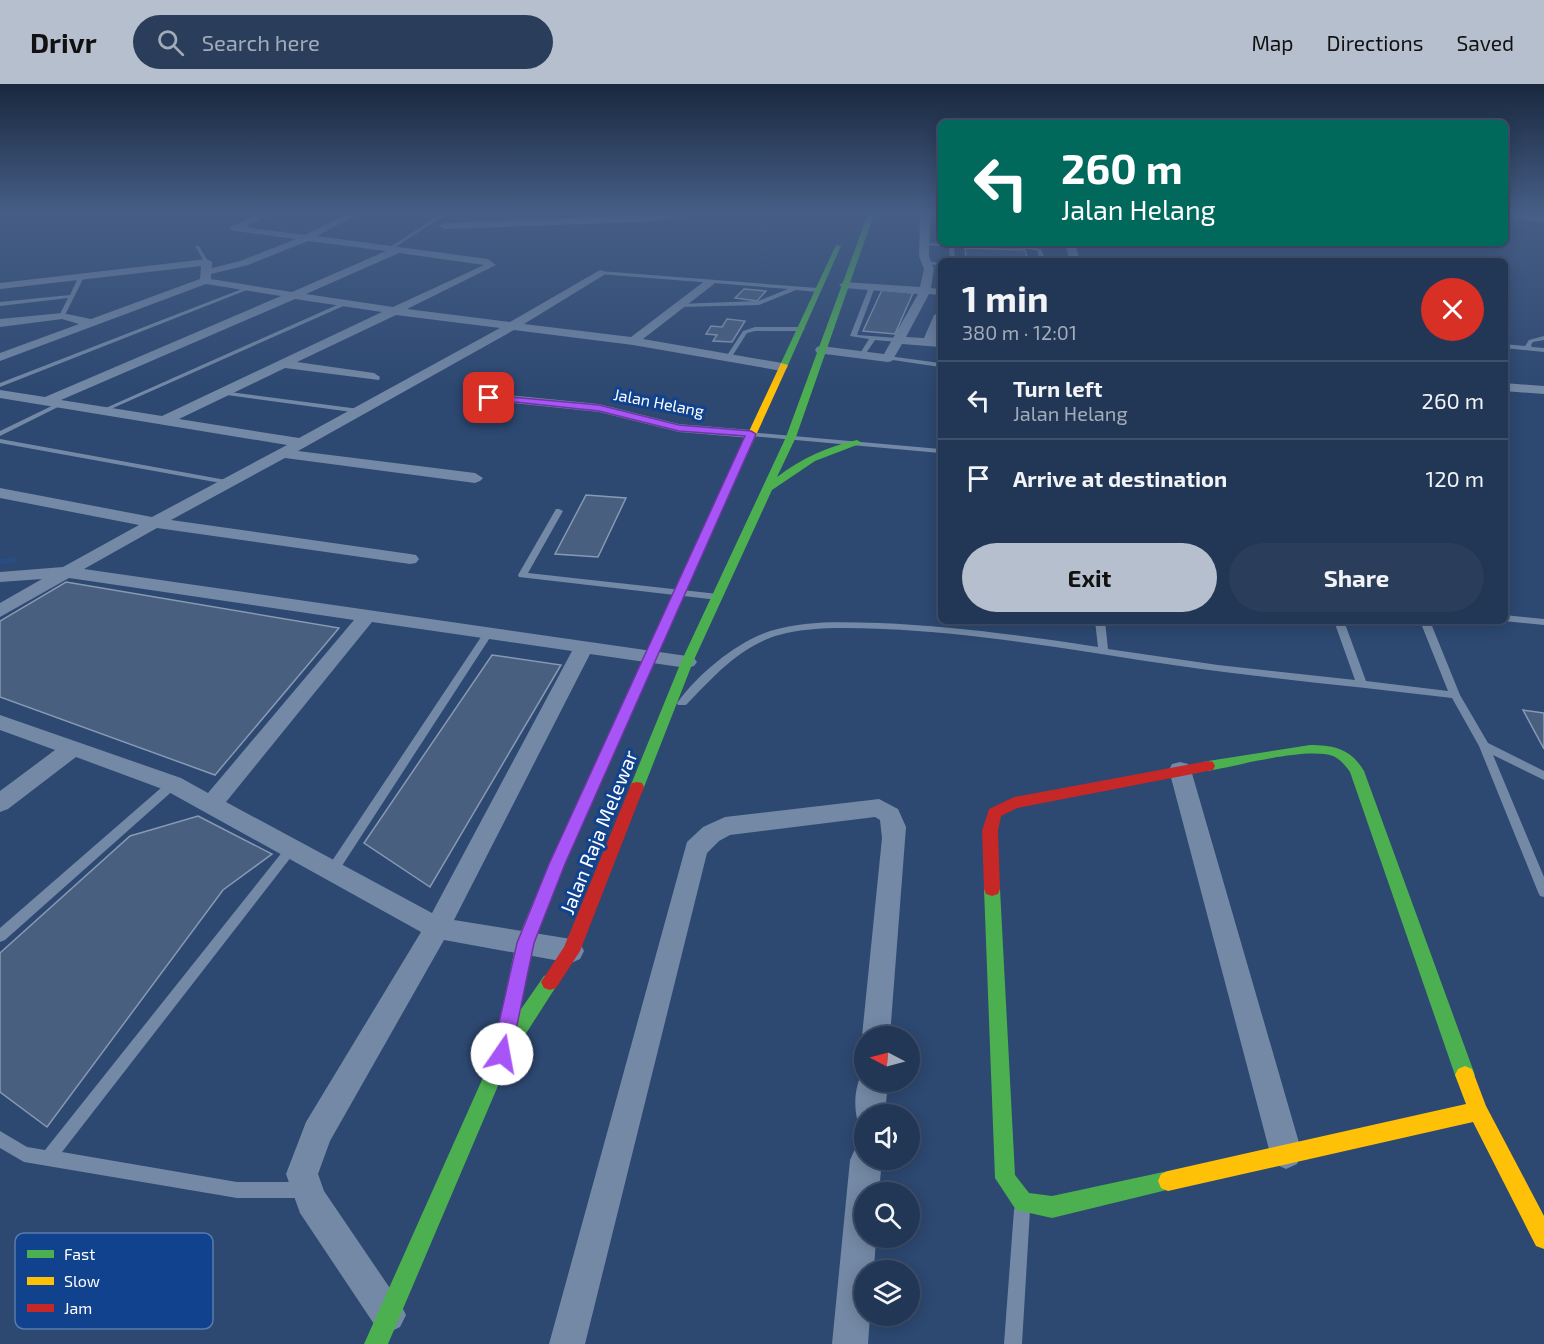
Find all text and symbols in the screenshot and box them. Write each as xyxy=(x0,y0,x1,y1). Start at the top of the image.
search box xyxy=(133,15,553,69)
text: Drivr xyxy=(30,25,97,59)
icon: search xyxy=(154,26,187,59)
text: Search here xyxy=(202,29,320,55)
text: Map xyxy=(1251,30,1294,55)
text: Directions xyxy=(1327,30,1423,55)
text: Saved xyxy=(1456,30,1514,55)
text: 260 m xyxy=(1061,142,1183,192)
icon: left xyxy=(962,144,1040,222)
text: Jalan Helang xyxy=(1061,193,1216,225)
text: 1 min xyxy=(962,276,1049,319)
button: close xyxy=(1421,278,1484,341)
text: 380 m · 12:01 xyxy=(962,320,1077,344)
pin xyxy=(463,372,514,423)
text: Turn left xyxy=(1013,375,1102,401)
icon: arrive xyxy=(472,381,505,414)
street label: Jalan Helang xyxy=(612,384,706,420)
icon: left xyxy=(962,384,995,417)
text: 260 m xyxy=(1422,387,1484,413)
text: Jalan Helang xyxy=(1013,401,1128,425)
icon: arrive xyxy=(962,462,995,495)
text: Arrive at destination xyxy=(1013,465,1227,491)
text: 120 m xyxy=(1425,465,1484,491)
button: Exit xyxy=(962,543,1217,612)
button: Share xyxy=(1229,543,1484,612)
street label: Jalan Raja Melewar xyxy=(554,746,642,918)
position arrow xyxy=(470,1022,534,1086)
north arrow xyxy=(854,1026,920,1092)
map controls xyxy=(854,1026,920,1326)
button: sound xyxy=(854,1104,920,1170)
button: search xyxy=(854,1182,920,1248)
legend xyxy=(15,1233,213,1329)
text: Fast xyxy=(64,1244,95,1263)
button: layers xyxy=(854,1260,920,1326)
text: Slow xyxy=(64,1271,100,1290)
text: Jam xyxy=(64,1298,92,1317)

